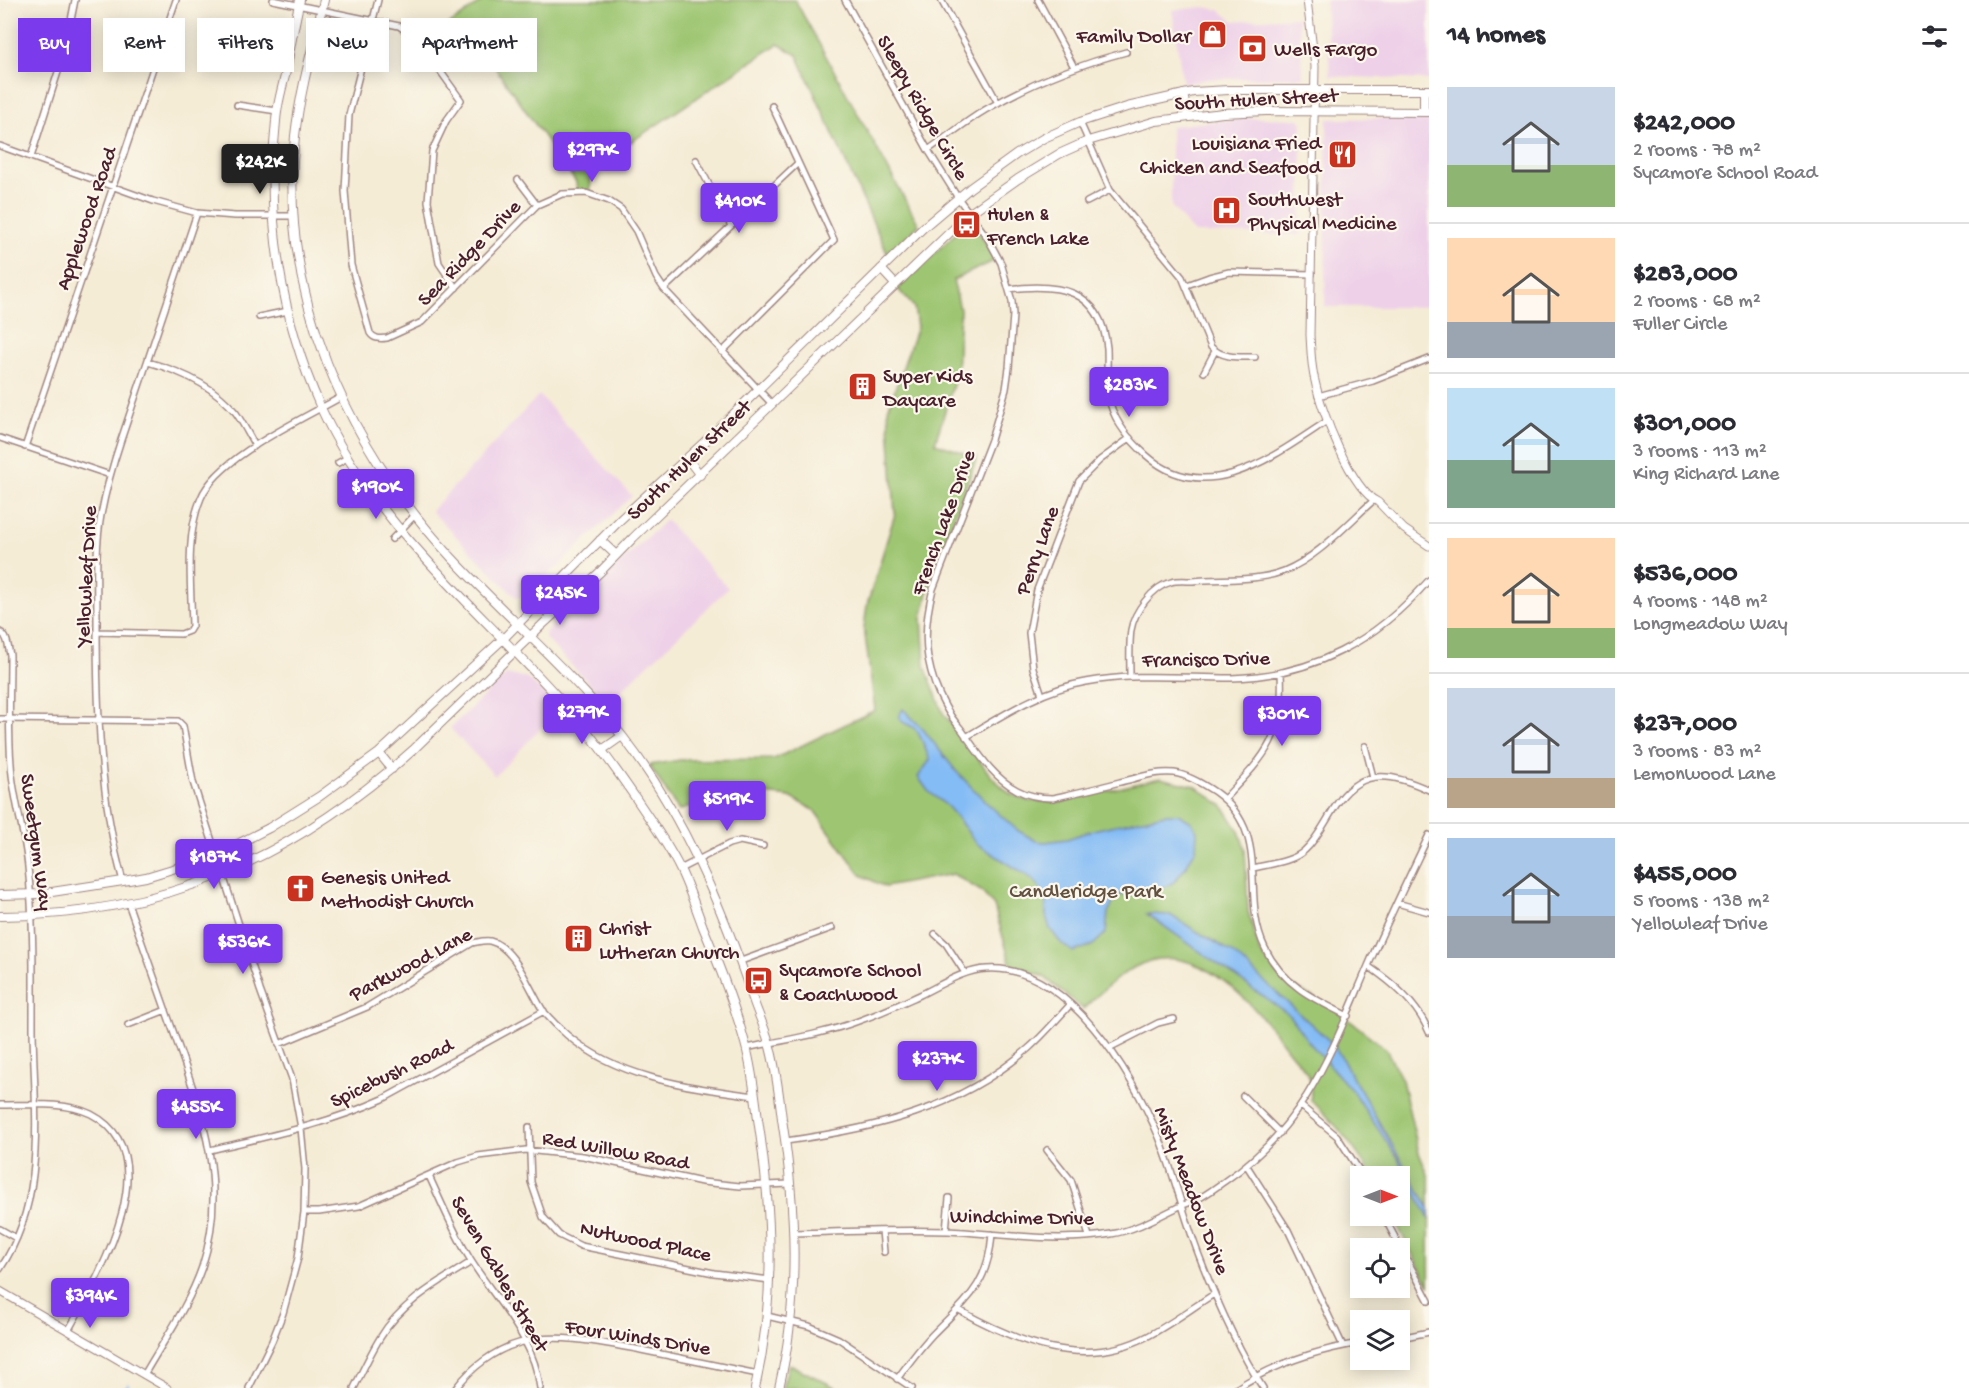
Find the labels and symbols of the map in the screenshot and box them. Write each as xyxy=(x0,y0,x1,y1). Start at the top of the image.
shop icon: Family Dollar xyxy=(1196,19,1228,51)
place label: Family Dollar xyxy=(1075,26,1193,51)
street label: Sleepy Ridge Circle xyxy=(869,32,973,187)
bank icon: Wells Fargo xyxy=(1237,32,1269,64)
place label: Wells Fargo xyxy=(1274,39,1377,64)
street label: South Hulen Street xyxy=(1174,85,1341,118)
pin: $297K xyxy=(550,132,634,183)
place label: Louisiana Fried Chicken and Seafood xyxy=(1140,133,1323,182)
restaurant icon: Louisiana Fried Chicken and Seafood xyxy=(1326,138,1358,170)
street label: Applewood Road xyxy=(52,143,125,294)
pin: $242K xyxy=(218,144,302,195)
pin: $410K xyxy=(697,183,781,234)
place label: Southwest Physical Medicine xyxy=(1247,189,1398,238)
hospital icon: Southwest Physical Medicine xyxy=(1211,194,1243,226)
street label: Sea Ridge Drive xyxy=(413,195,528,313)
place label: Hulen & French Lake xyxy=(986,204,1090,253)
bus stop icon: Hulen & French Lake xyxy=(950,209,982,241)
place label: Super Kids Daycare xyxy=(881,366,974,415)
pin: $283K xyxy=(1087,367,1171,418)
building icon: Super Kids Daycare xyxy=(846,371,878,403)
street label: South Hulen Street xyxy=(623,394,760,527)
street label: French Lake Drive xyxy=(907,446,984,600)
pin: $190K xyxy=(334,469,418,520)
street label: Perry Lane xyxy=(1011,502,1067,600)
street label: Yellowleaf Drive xyxy=(72,504,105,649)
pin: $245K xyxy=(518,575,602,626)
street label: Francisco Drive xyxy=(1141,648,1271,675)
pin: $279K xyxy=(540,694,624,745)
pin: $301K xyxy=(1240,696,1324,747)
street label: Sweetgum Way xyxy=(13,773,57,912)
pin: $519K xyxy=(685,781,769,832)
pin: $187K xyxy=(172,839,256,890)
place label: Genesis United Methodist Church xyxy=(321,867,474,916)
church icon: Genesis United Methodist Church xyxy=(284,872,316,904)
park label: Candleridge Park xyxy=(1010,881,1165,906)
place label: Christ Lutheran Church xyxy=(599,918,740,967)
street label: Parkwood Lane xyxy=(345,923,478,1009)
building icon: Christ Lutheran Church xyxy=(562,923,594,955)
pin: $536K xyxy=(201,924,285,975)
place label: Sycamore School & Coachwood xyxy=(779,960,922,1009)
bus stop icon: Sycamore School & Coachwood xyxy=(742,965,774,997)
street label: Spicebush Road xyxy=(327,1034,459,1116)
pin: $237K xyxy=(895,1041,979,1092)
pin: $455K xyxy=(154,1089,238,1140)
street label: Misty Meadow Drive xyxy=(1146,1104,1234,1280)
street label: Red Willow Road xyxy=(540,1127,692,1178)
north arrow xyxy=(1350,1166,1410,1226)
street label: Seven Gables Street xyxy=(443,1192,554,1359)
street label: Windchime Drive xyxy=(950,1206,1095,1233)
street label: Nutwood Place xyxy=(577,1217,714,1270)
pin: $394K xyxy=(48,1278,132,1329)
street label: Four Winds Drive xyxy=(562,1315,713,1363)

